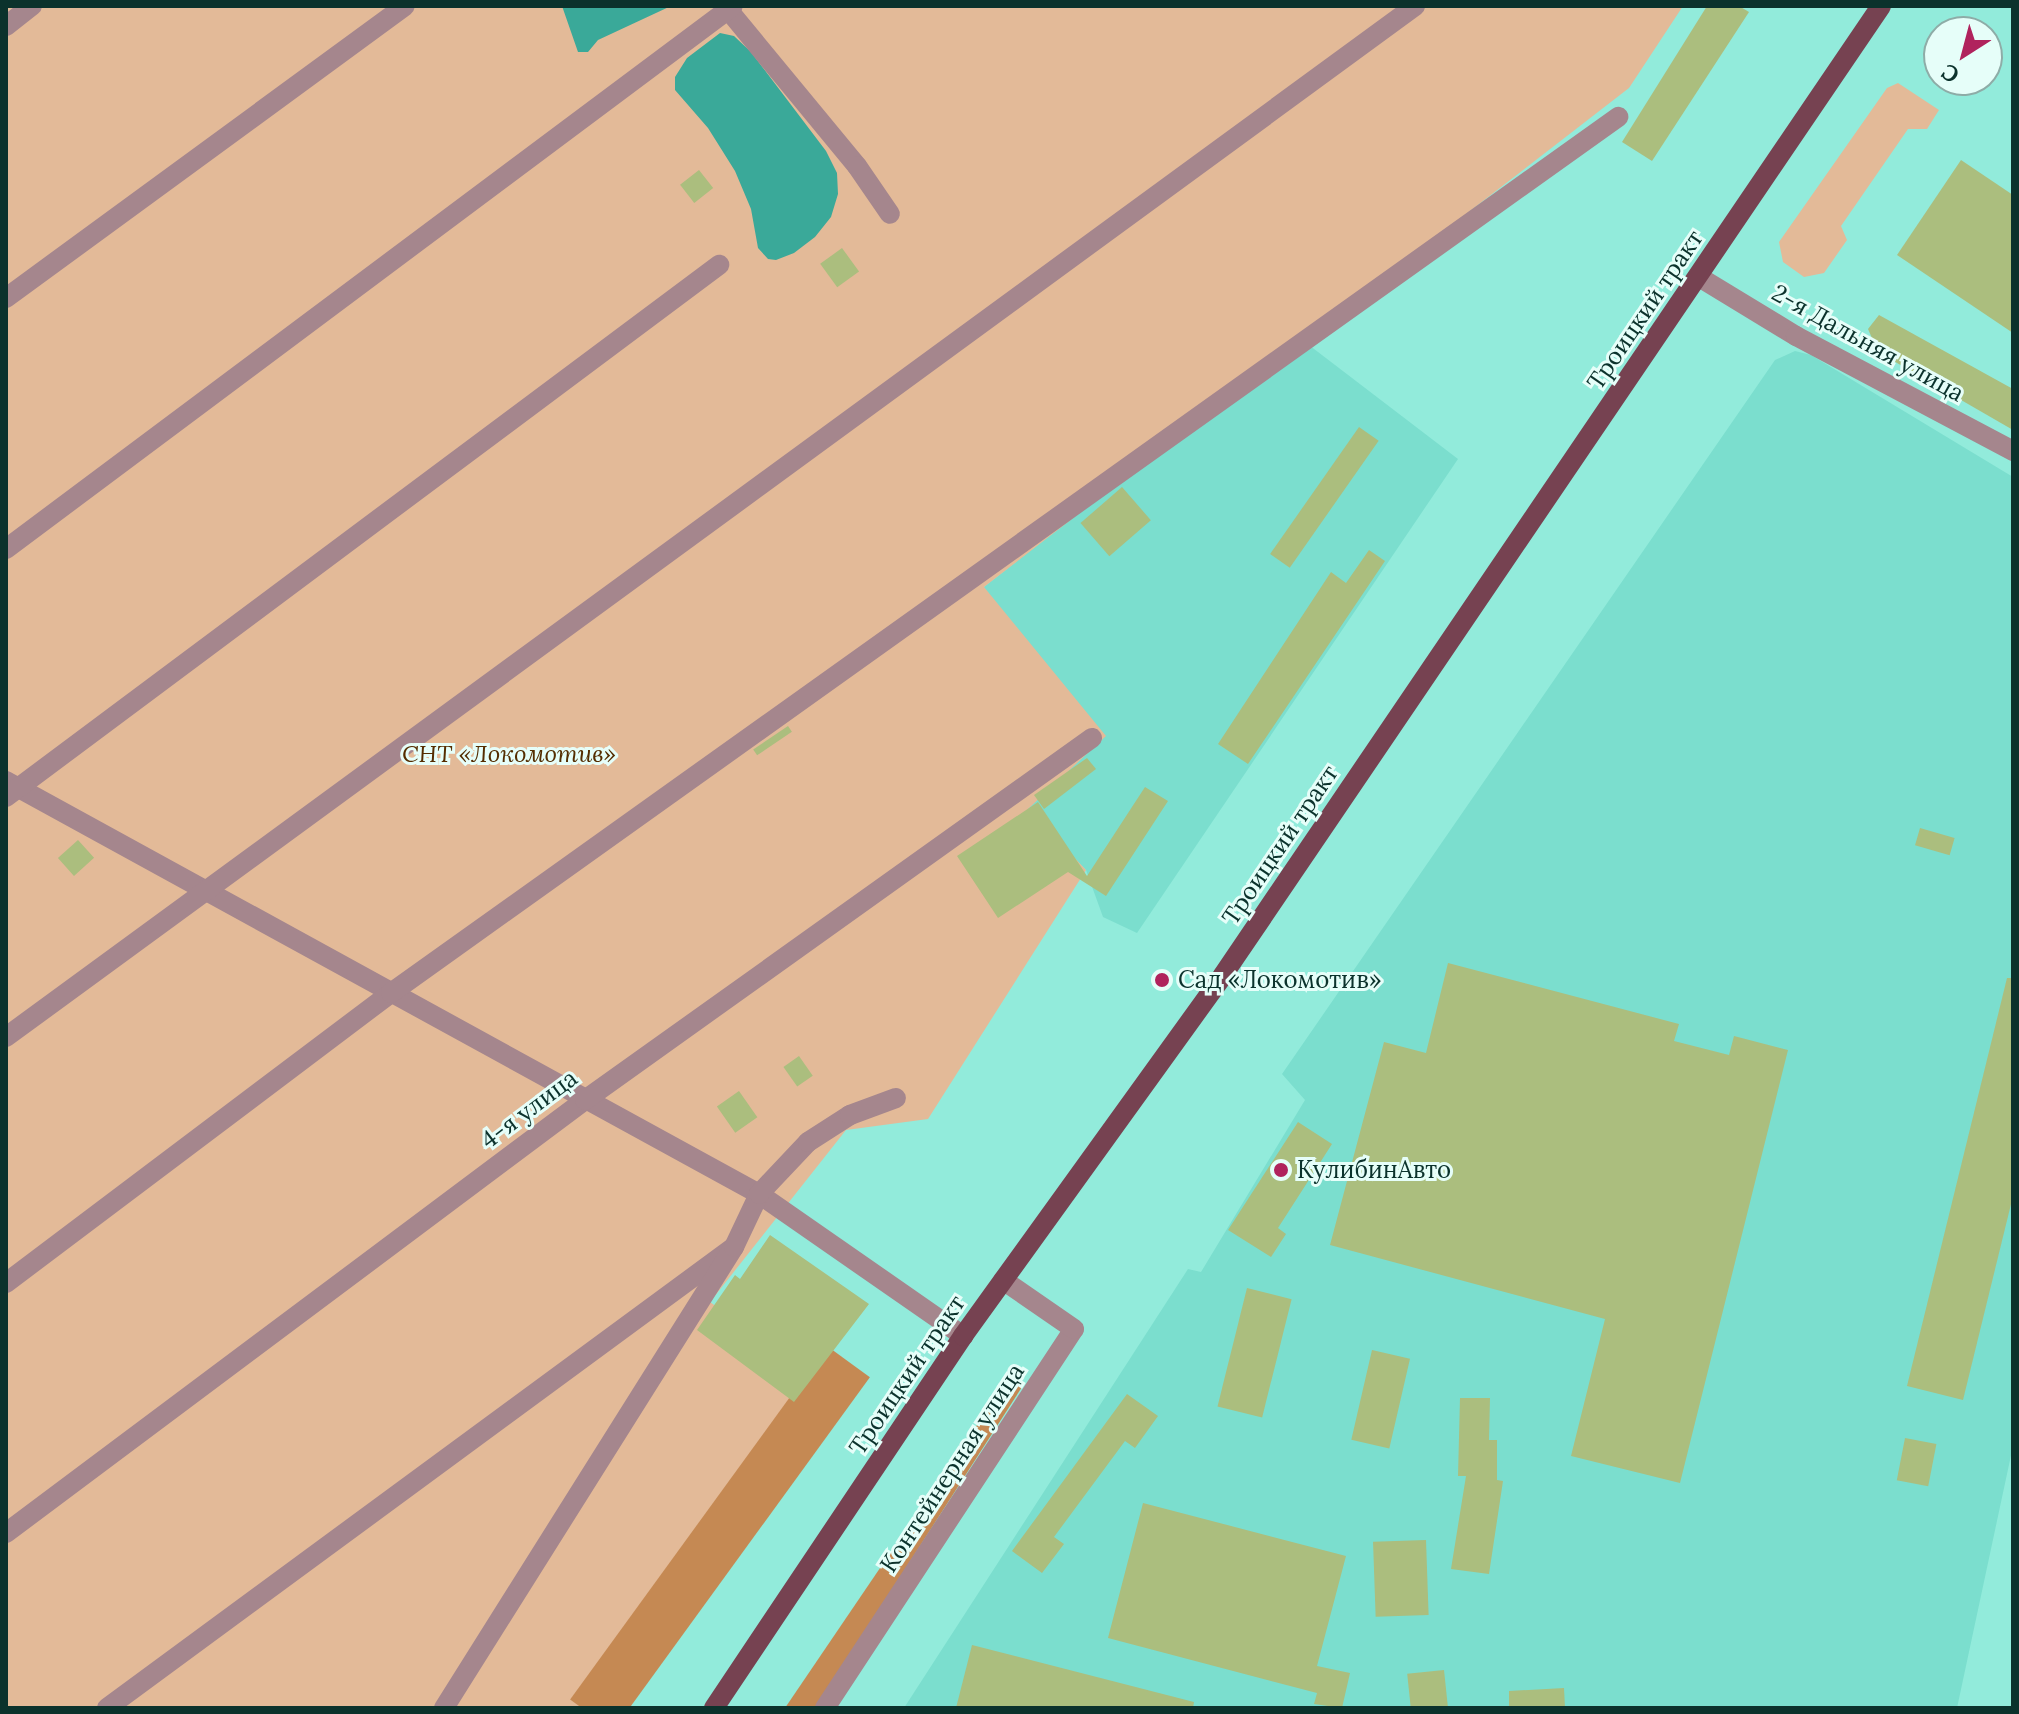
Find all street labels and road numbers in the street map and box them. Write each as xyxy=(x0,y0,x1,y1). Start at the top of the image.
street label: Троицкий тракт xyxy=(1581,225,1709,395)
street label: 2-я Дальняя улица xyxy=(1767,278,1969,408)
street label: Троицкий тракт xyxy=(1216,760,1344,930)
street label: 4-я улица xyxy=(475,1063,583,1155)
street label: Троицкий тракт xyxy=(843,1290,971,1460)
street label: Контейнерная улица xyxy=(874,1358,1030,1578)

